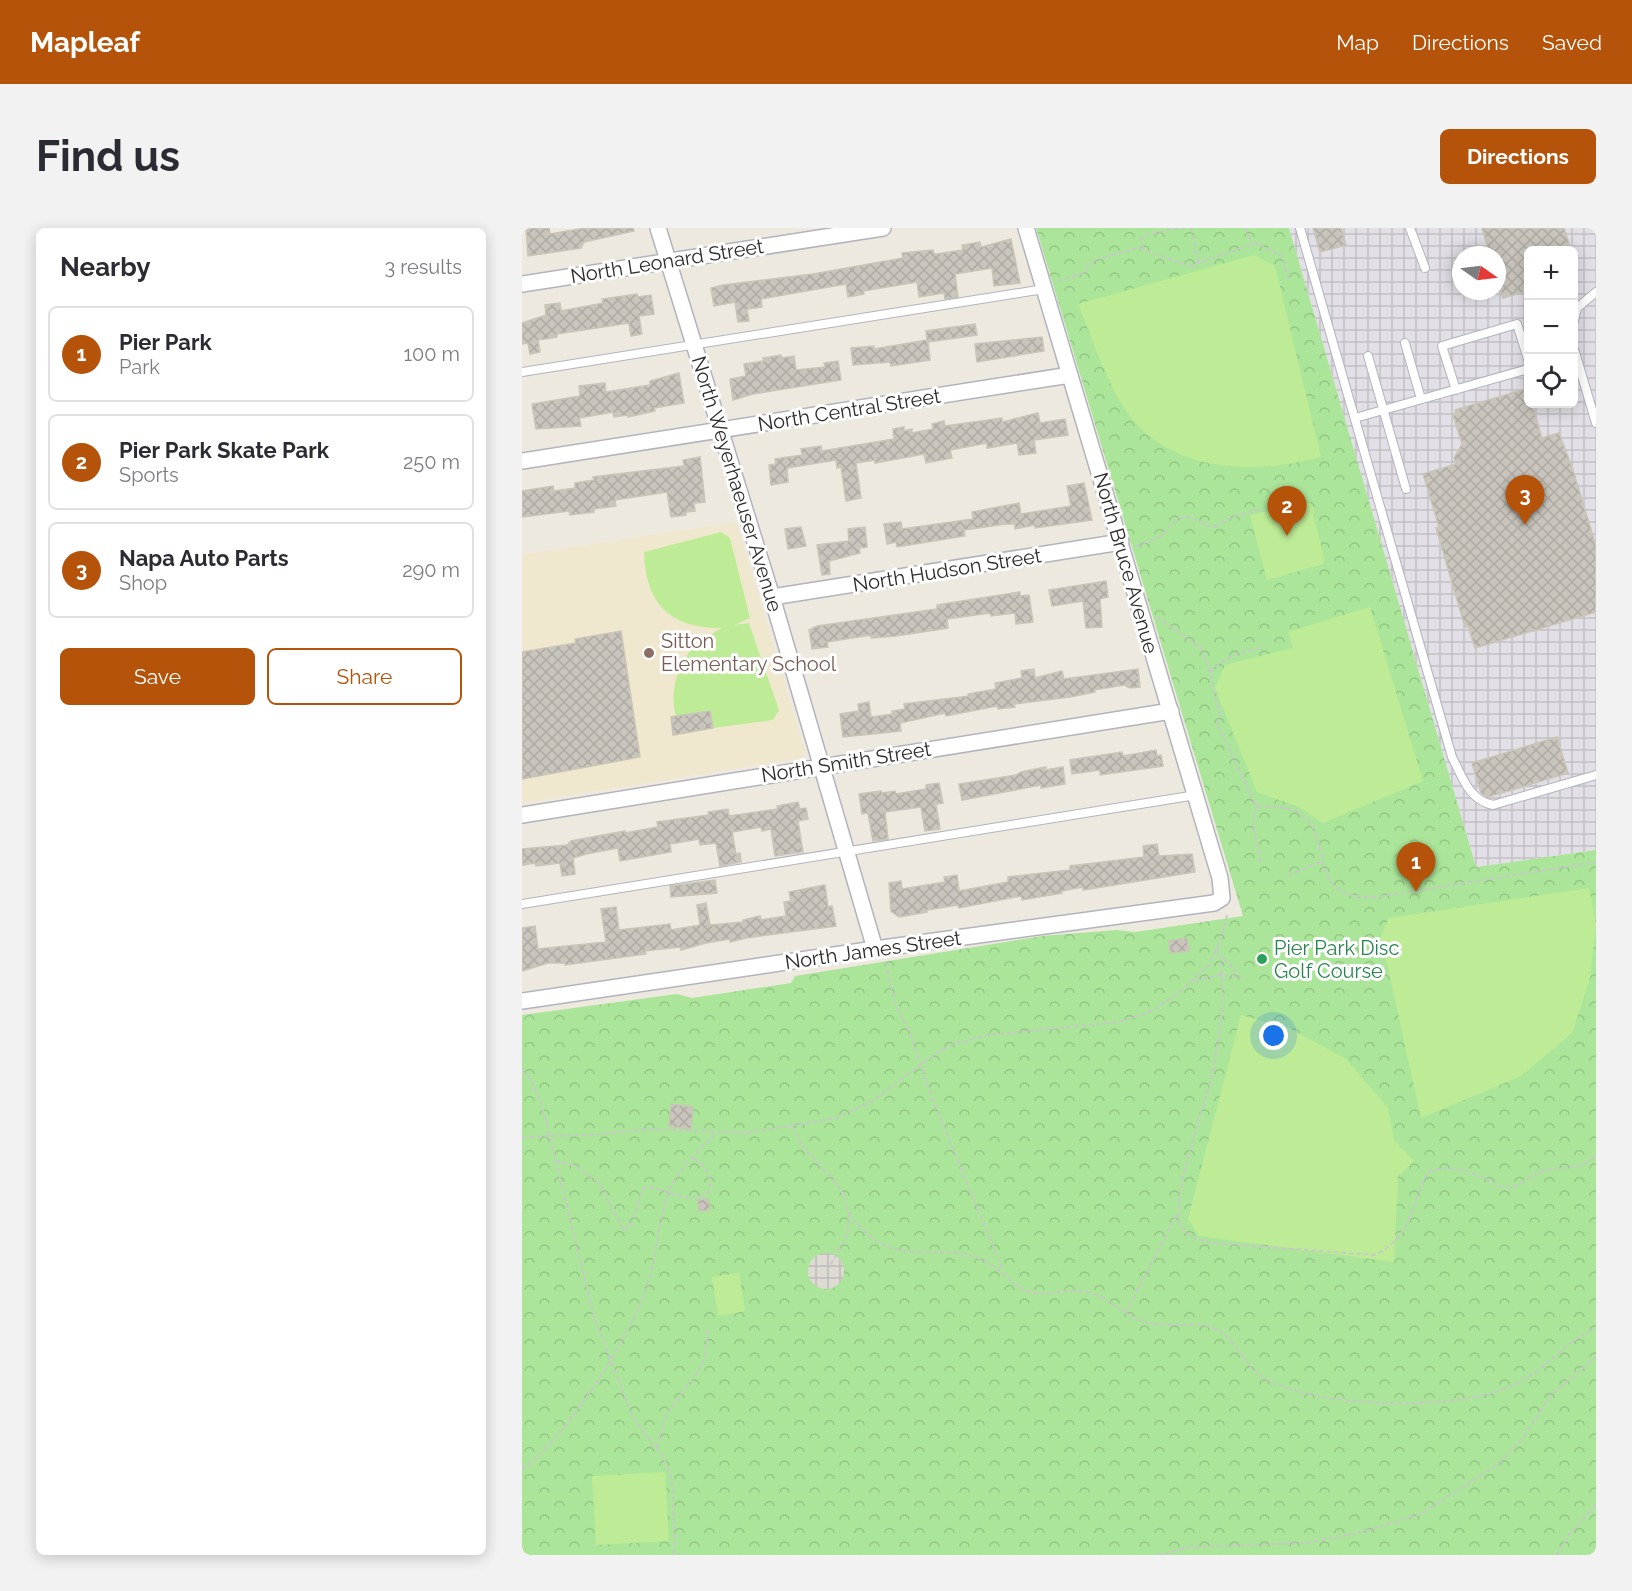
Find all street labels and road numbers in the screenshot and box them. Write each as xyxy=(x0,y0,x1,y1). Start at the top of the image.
street label: North Leonard Street xyxy=(569,234,765,288)
street label: North Weyerhaeuser Avenue xyxy=(687,353,787,615)
street label: North Central Street xyxy=(756,384,942,436)
street label: North Bruce Avenue xyxy=(1089,470,1163,657)
street label: North Hudson Street xyxy=(851,543,1043,597)
street label: North Smith Street xyxy=(759,737,933,787)
street label: North James Street xyxy=(783,926,963,974)

